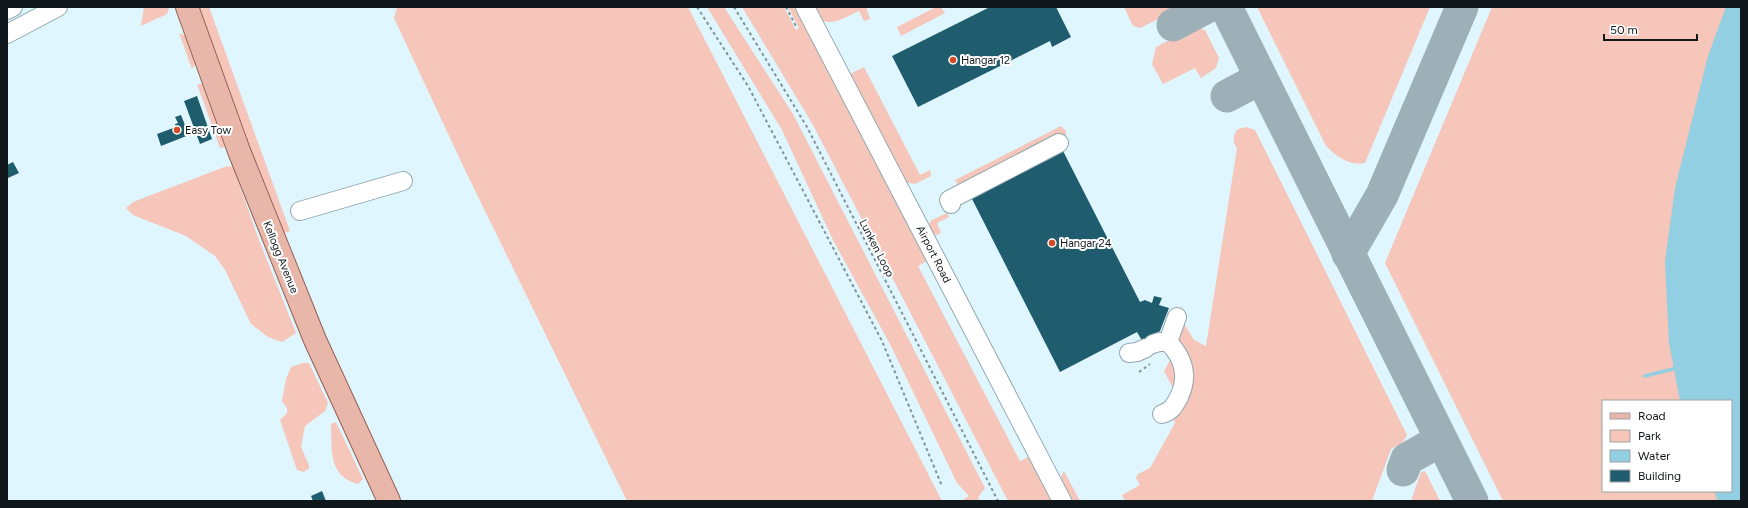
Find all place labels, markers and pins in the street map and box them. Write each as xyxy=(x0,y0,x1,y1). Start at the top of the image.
place label: Hangar 12 xyxy=(961,54,1010,67)
marker: Hangar 12 xyxy=(948,55,958,65)
place label: Easy Tow xyxy=(185,124,231,137)
marker: Easy Tow xyxy=(172,125,182,135)
place label: Hangar 24 xyxy=(1060,237,1112,250)
marker: Hangar 24 xyxy=(1047,238,1057,248)

